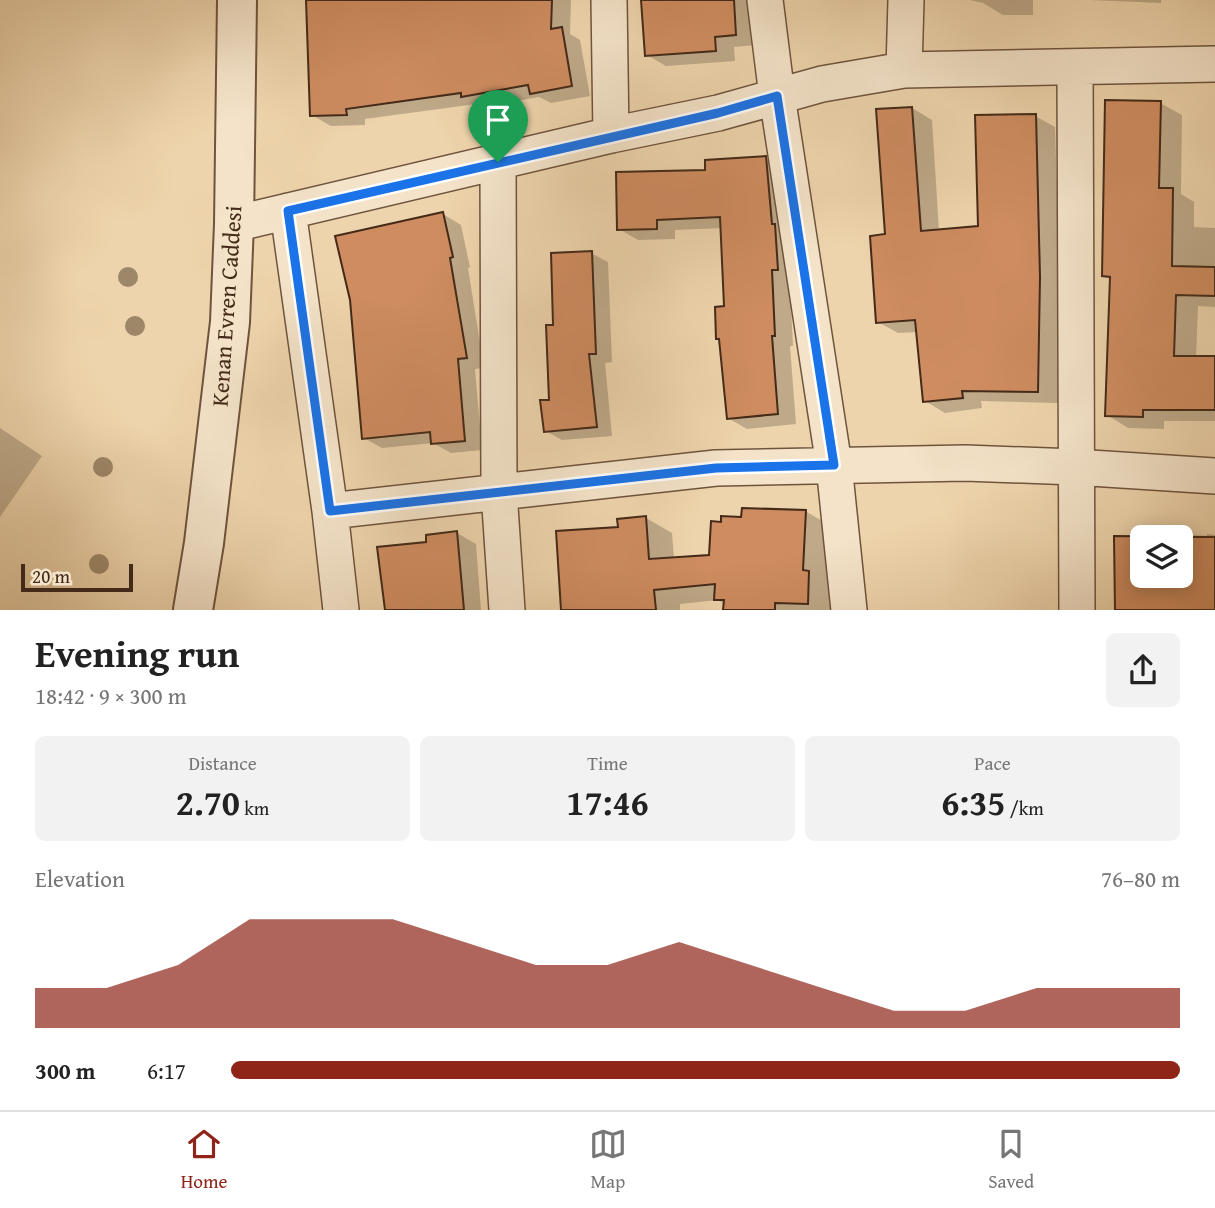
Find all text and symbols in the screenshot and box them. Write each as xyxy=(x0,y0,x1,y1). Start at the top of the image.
pin xyxy=(468,90,528,162)
icon: arrive xyxy=(479,101,517,139)
street label: Kenan Evren Caddesi xyxy=(203,204,249,408)
map controls xyxy=(1130,525,1193,588)
button: layers xyxy=(1130,525,1193,588)
scale bar xyxy=(21,561,133,592)
text: 20 m xyxy=(32,562,70,590)
text: Evening run xyxy=(35,625,239,681)
button: share xyxy=(1106,633,1180,707)
text: 18:42 · 9 × 300 m xyxy=(35,679,187,712)
text: Distance xyxy=(188,749,257,777)
text: Time xyxy=(587,749,628,777)
text: Pace xyxy=(974,749,1011,777)
text: 2.70 xyxy=(176,777,240,828)
text: 17:46 xyxy=(566,777,649,828)
text: 6:35 xyxy=(941,777,1005,828)
text: km xyxy=(240,794,269,822)
text: /km xyxy=(1005,794,1044,822)
text: Elevation xyxy=(35,862,125,895)
text: 76–80 m xyxy=(1101,862,1180,895)
text: 300 m xyxy=(35,1054,96,1087)
text: 6:17 xyxy=(147,1054,186,1087)
tab: Home xyxy=(181,1125,227,1195)
tab: Map xyxy=(589,1125,627,1195)
tab: Saved xyxy=(988,1125,1034,1195)

